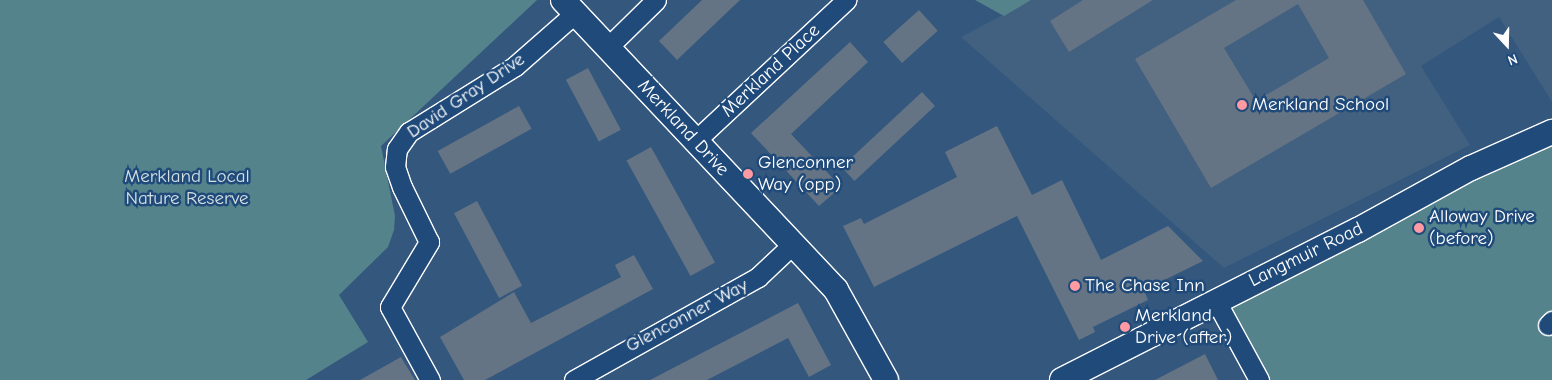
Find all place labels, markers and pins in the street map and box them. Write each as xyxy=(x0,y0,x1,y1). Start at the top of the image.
place label: Merkland School xyxy=(1252,94,1389,116)
marker: Merkland School xyxy=(1236,99,1248,111)
place label: Glenconner Way (opp) xyxy=(758,152,853,196)
marker: Glenconner Way (opp) xyxy=(742,168,754,180)
place label: Alloway Drive (before) xyxy=(1429,206,1535,250)
marker: Alloway Drive (before) xyxy=(1413,222,1425,234)
place label: The Chase Inn xyxy=(1085,275,1205,297)
marker: The Chase Inn xyxy=(1069,280,1081,292)
place label: Merkland Drive (after) xyxy=(1135,305,1232,349)
marker: Merkland Drive (after) xyxy=(1119,321,1131,333)

